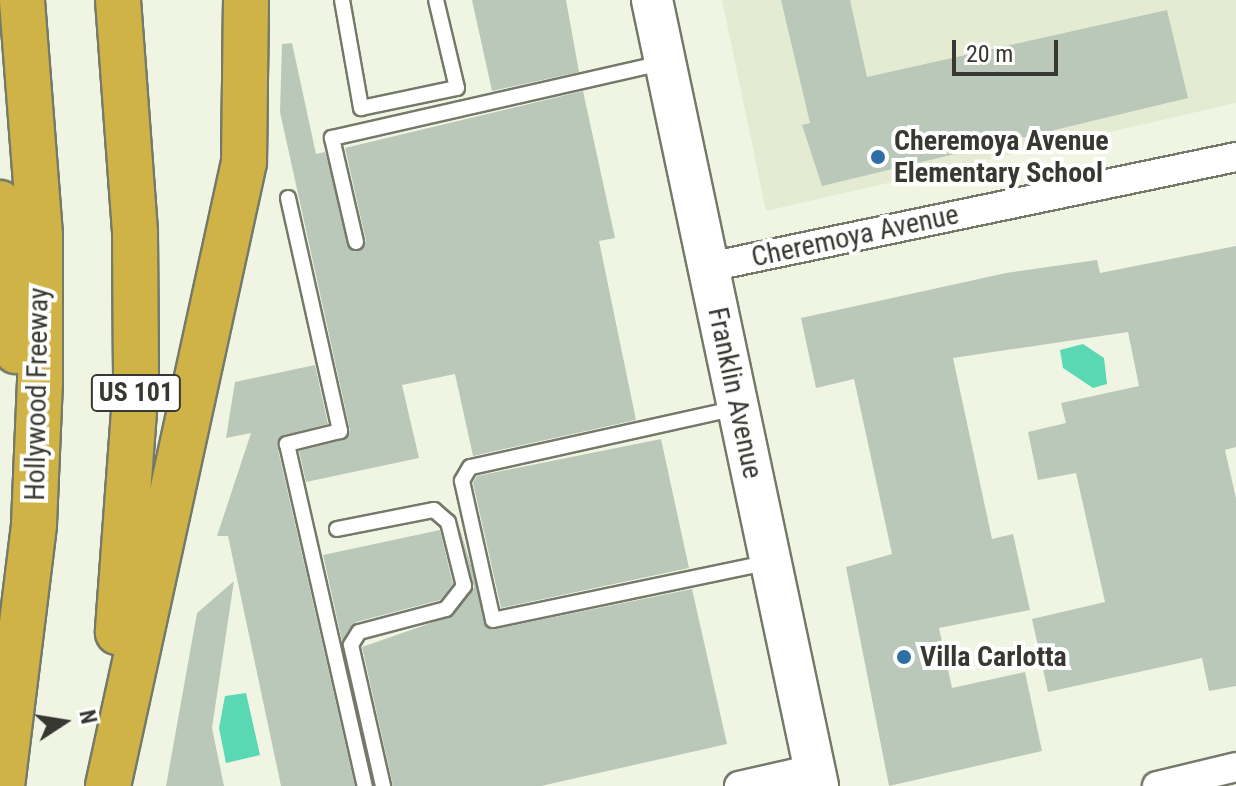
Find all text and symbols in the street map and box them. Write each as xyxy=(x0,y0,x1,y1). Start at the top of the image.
scale bar xyxy=(956,24,1062,74)
text: 20 m xyxy=(966,40,1013,68)
place label: Cheremoya Avenue Elementary School xyxy=(894,124,1109,190)
marker: Cheremoya Avenue Elementary School xyxy=(869,148,887,166)
street label: Cheremoya Avenue xyxy=(748,198,962,274)
street label: Hollywood Freeway xyxy=(18,287,56,501)
street label: Franklin Avenue xyxy=(700,304,770,482)
road number: US 101 xyxy=(90,371,182,415)
place label: Villa Carlotta xyxy=(920,640,1067,674)
marker: Villa Carlotta xyxy=(895,648,913,666)
north arrow xyxy=(24,682,104,762)
text: N xyxy=(74,708,102,726)

